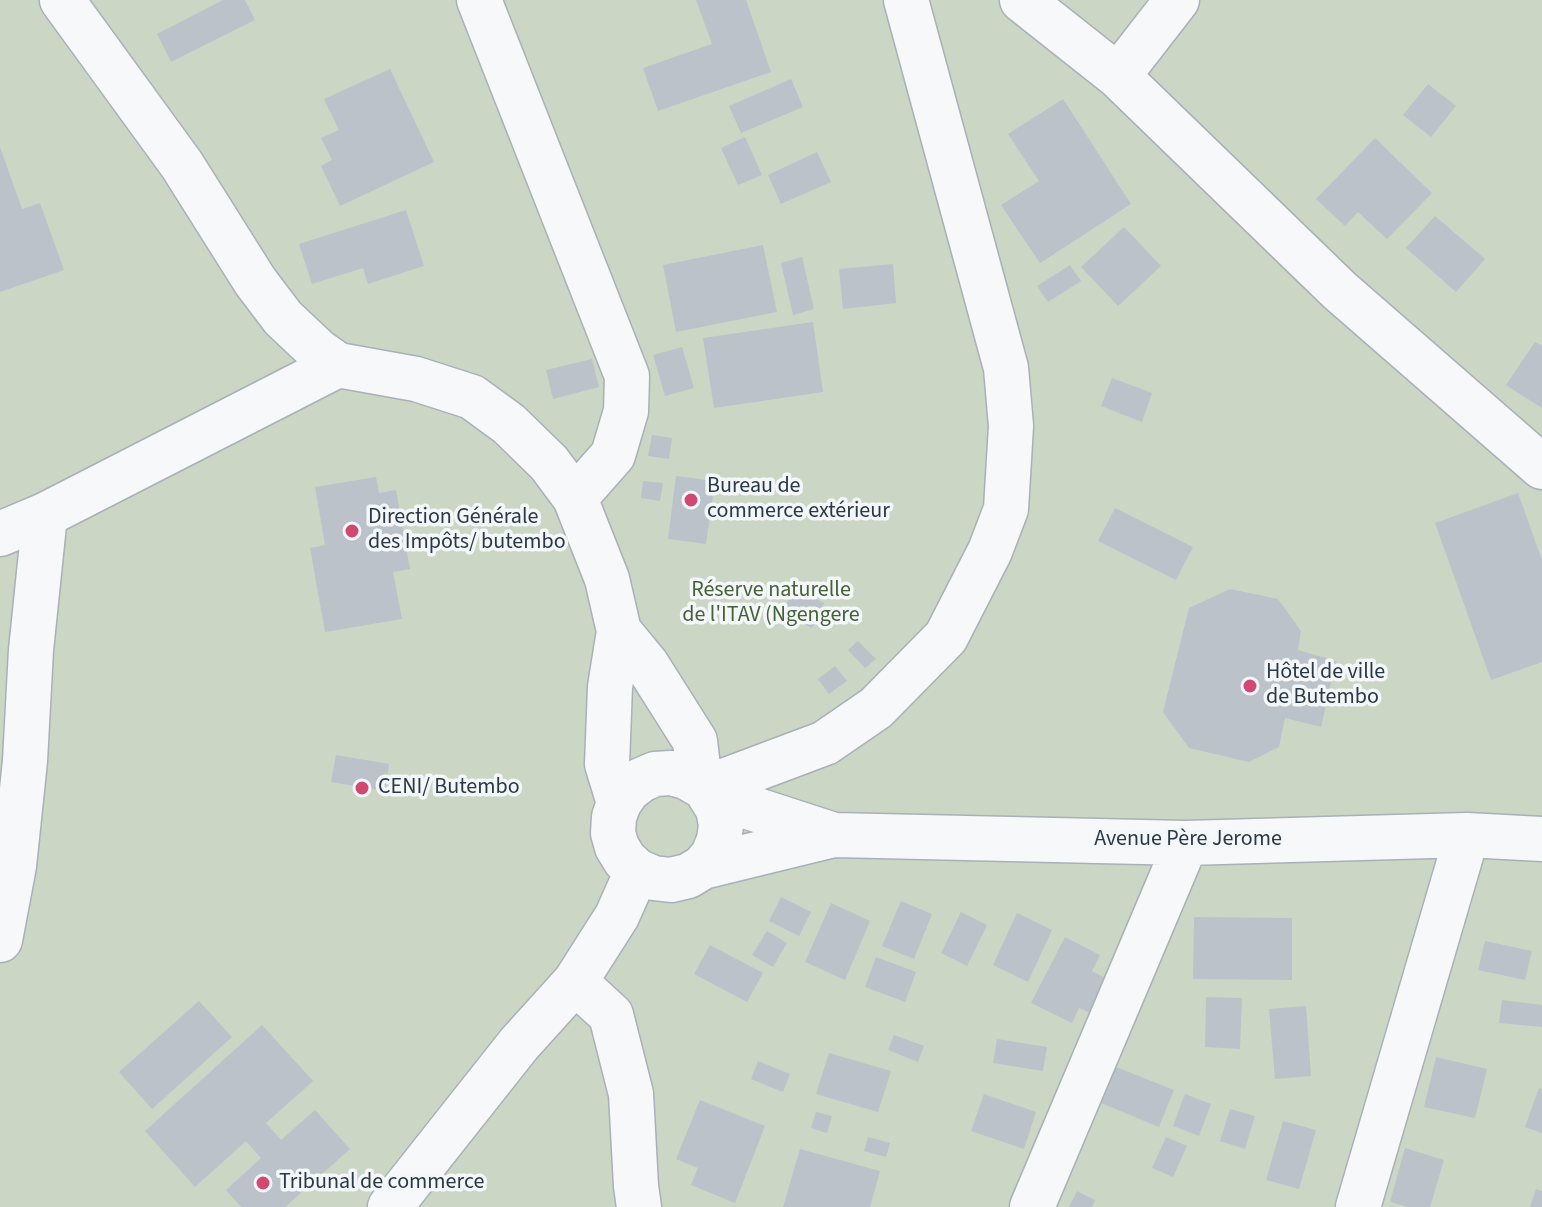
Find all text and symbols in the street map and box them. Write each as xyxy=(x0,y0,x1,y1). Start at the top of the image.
place label: Bureau de commerce extérieur xyxy=(707,474,890,526)
marker: Bureau de commerce extérieur xyxy=(682,491,700,509)
place label: Direction Générale des Impôts/ butembo xyxy=(368,505,566,556)
marker: Direction Générale des Impôts/ butembo xyxy=(343,522,361,540)
park label: Réserve naturelle de l'ITAV (Ngengere xyxy=(682,578,860,630)
place label: Hôtel de ville de Butembo xyxy=(1266,660,1385,712)
marker: Hôtel de ville de Butembo xyxy=(1241,677,1259,695)
place label: CENI/ Butembo xyxy=(378,775,520,801)
marker: CENI/ Butembo xyxy=(353,779,371,797)
street label: Avenue Père Jerome xyxy=(1094,827,1282,853)
place label: Tribunal de commerce xyxy=(279,1170,484,1196)
marker: Tribunal de commerce xyxy=(254,1174,272,1192)

